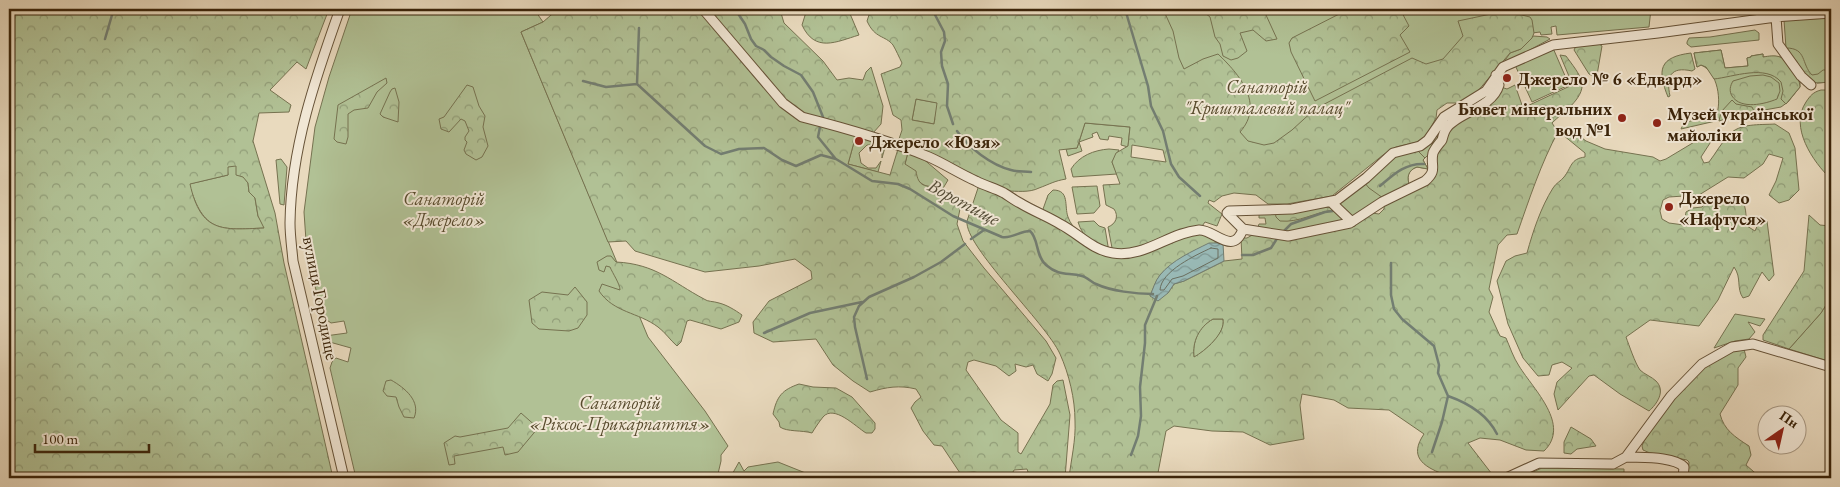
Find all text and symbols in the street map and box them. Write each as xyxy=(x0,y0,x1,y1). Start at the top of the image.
place label: Джерело № 6 «Едвард» xyxy=(1517,67,1702,90)
marker: Джерело № 6 «Едвард» xyxy=(1501,72,1513,84)
park label: Санаторій "Кришталевий палац" xyxy=(1185,75,1352,120)
place label: Бювет мінеральних вод №1 xyxy=(1458,97,1612,141)
place label: Музей української майоліки xyxy=(1667,102,1814,146)
marker: Бювет мінеральних вод №1 xyxy=(1616,112,1628,124)
marker: Музей української майоліки xyxy=(1651,117,1663,129)
place label: Джерело «Юзя» xyxy=(869,130,1001,153)
marker: Джерело «Юзя» xyxy=(853,135,865,147)
water label: Воротище xyxy=(923,172,1005,232)
place label: Джерело «Нафтуся» xyxy=(1679,186,1766,230)
park label: Санаторій «Джерело» xyxy=(402,187,486,232)
marker: Джерело «Нафтуся» xyxy=(1663,201,1675,213)
street label: вулиця Городище xyxy=(298,234,344,362)
park label: Санаторій «Ріксос-Прикарпаття» xyxy=(529,391,711,436)
north arrow xyxy=(1758,404,1808,454)
text: Пн xyxy=(1776,406,1802,432)
scale bar xyxy=(35,422,149,454)
text: 100 m xyxy=(42,429,79,448)

